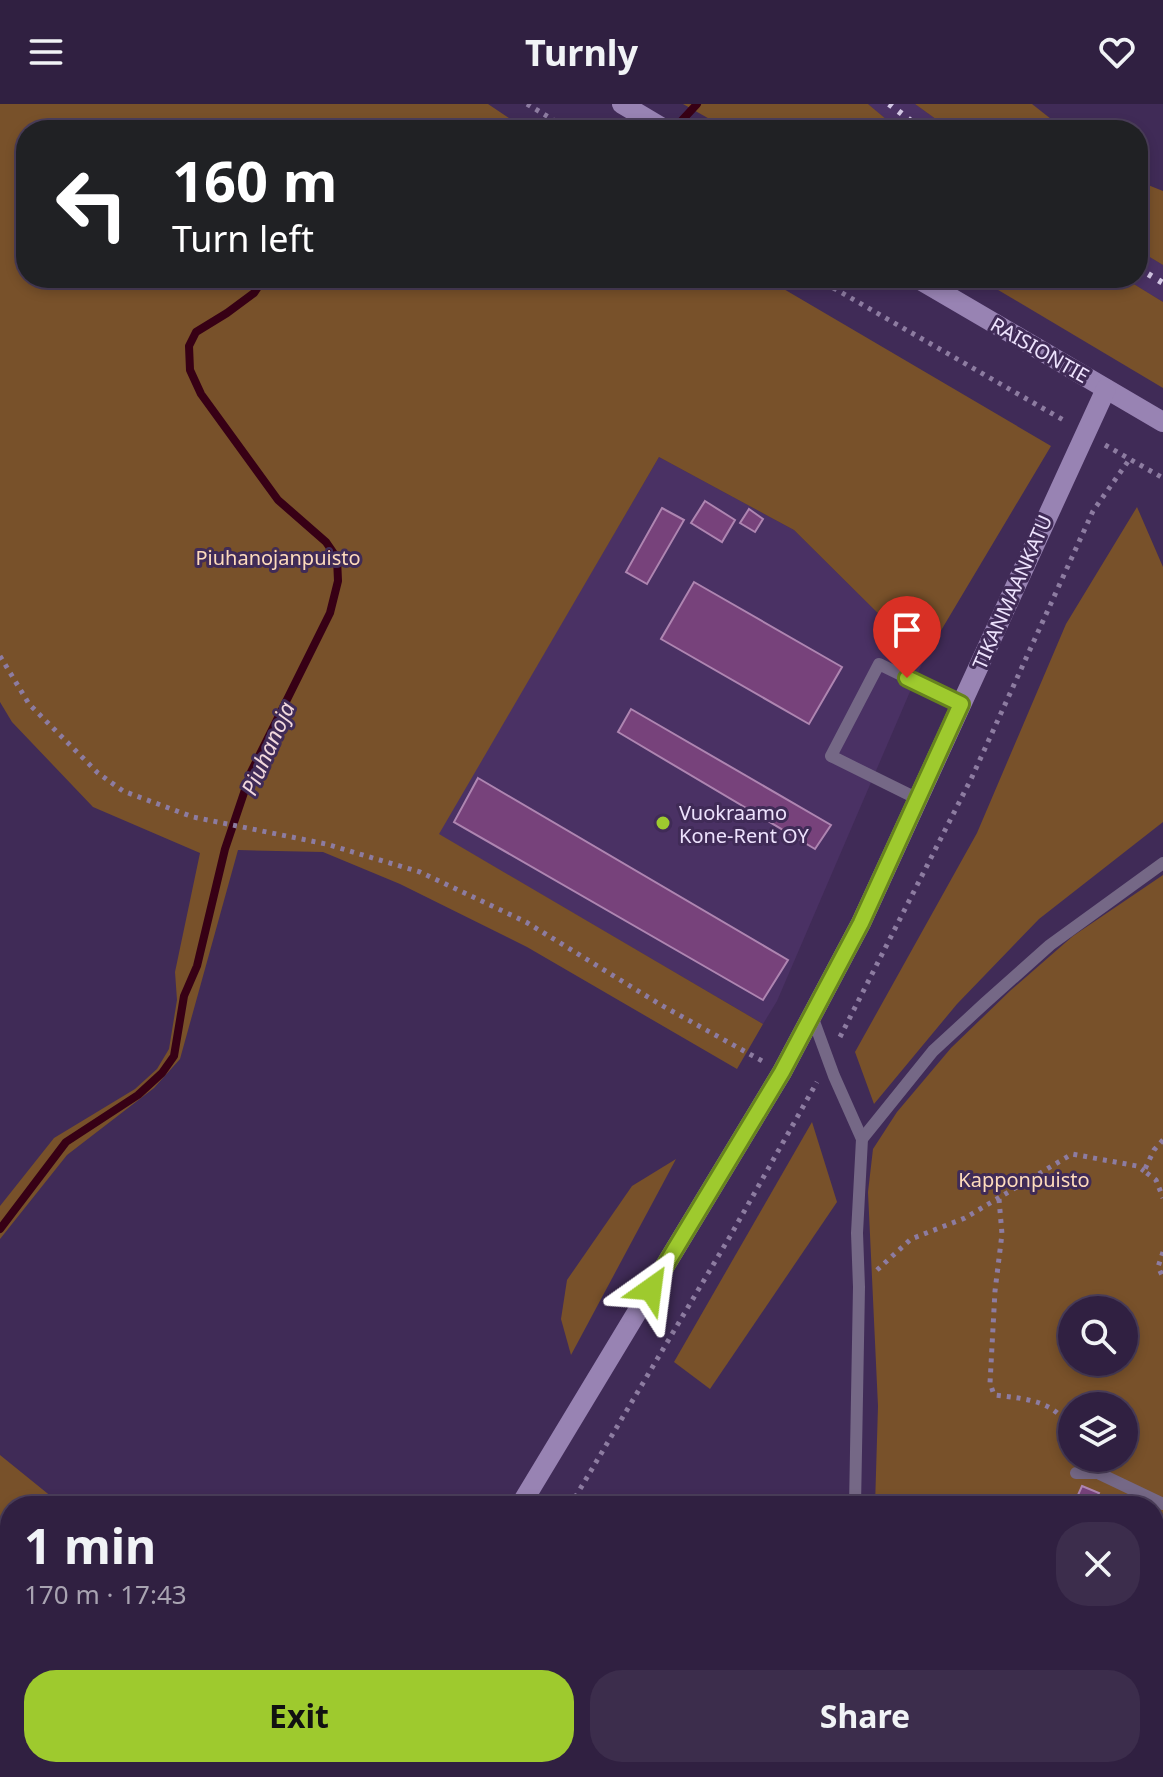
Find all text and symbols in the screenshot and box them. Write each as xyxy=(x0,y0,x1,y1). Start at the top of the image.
text: Turnly xyxy=(525,28,638,77)
icon: menu xyxy=(24,30,68,74)
icon: heart xyxy=(1095,30,1139,74)
text: 160 m xyxy=(172,142,337,218)
icon: left xyxy=(40,152,144,256)
text: Turn left xyxy=(172,214,314,263)
street label: RAISIONTIE xyxy=(986,311,1094,389)
street label: TIKANMAANKATU xyxy=(966,510,1058,674)
park label: Piuhanojanpuisto xyxy=(195,544,361,571)
pin xyxy=(873,596,941,678)
icon: arrive xyxy=(885,608,929,652)
water label: Piuhanoja xyxy=(233,696,301,800)
place label: Vuokraamo Kone-Rent OY xyxy=(679,799,809,849)
marker: Vuokraamo Kone-Rent OY xyxy=(654,814,672,832)
park label: Kapponpuisto xyxy=(958,1166,1090,1193)
position arrow xyxy=(609,1247,693,1331)
map controls xyxy=(1058,1296,1138,1472)
button: search xyxy=(1058,1296,1138,1376)
button: layers xyxy=(1058,1392,1138,1472)
text: 1 min xyxy=(24,1513,156,1578)
button: close xyxy=(1056,1522,1140,1606)
text: 170 m · 17:43 xyxy=(24,1576,187,1612)
button: Exit xyxy=(24,1670,574,1762)
button: Share xyxy=(590,1670,1140,1762)

